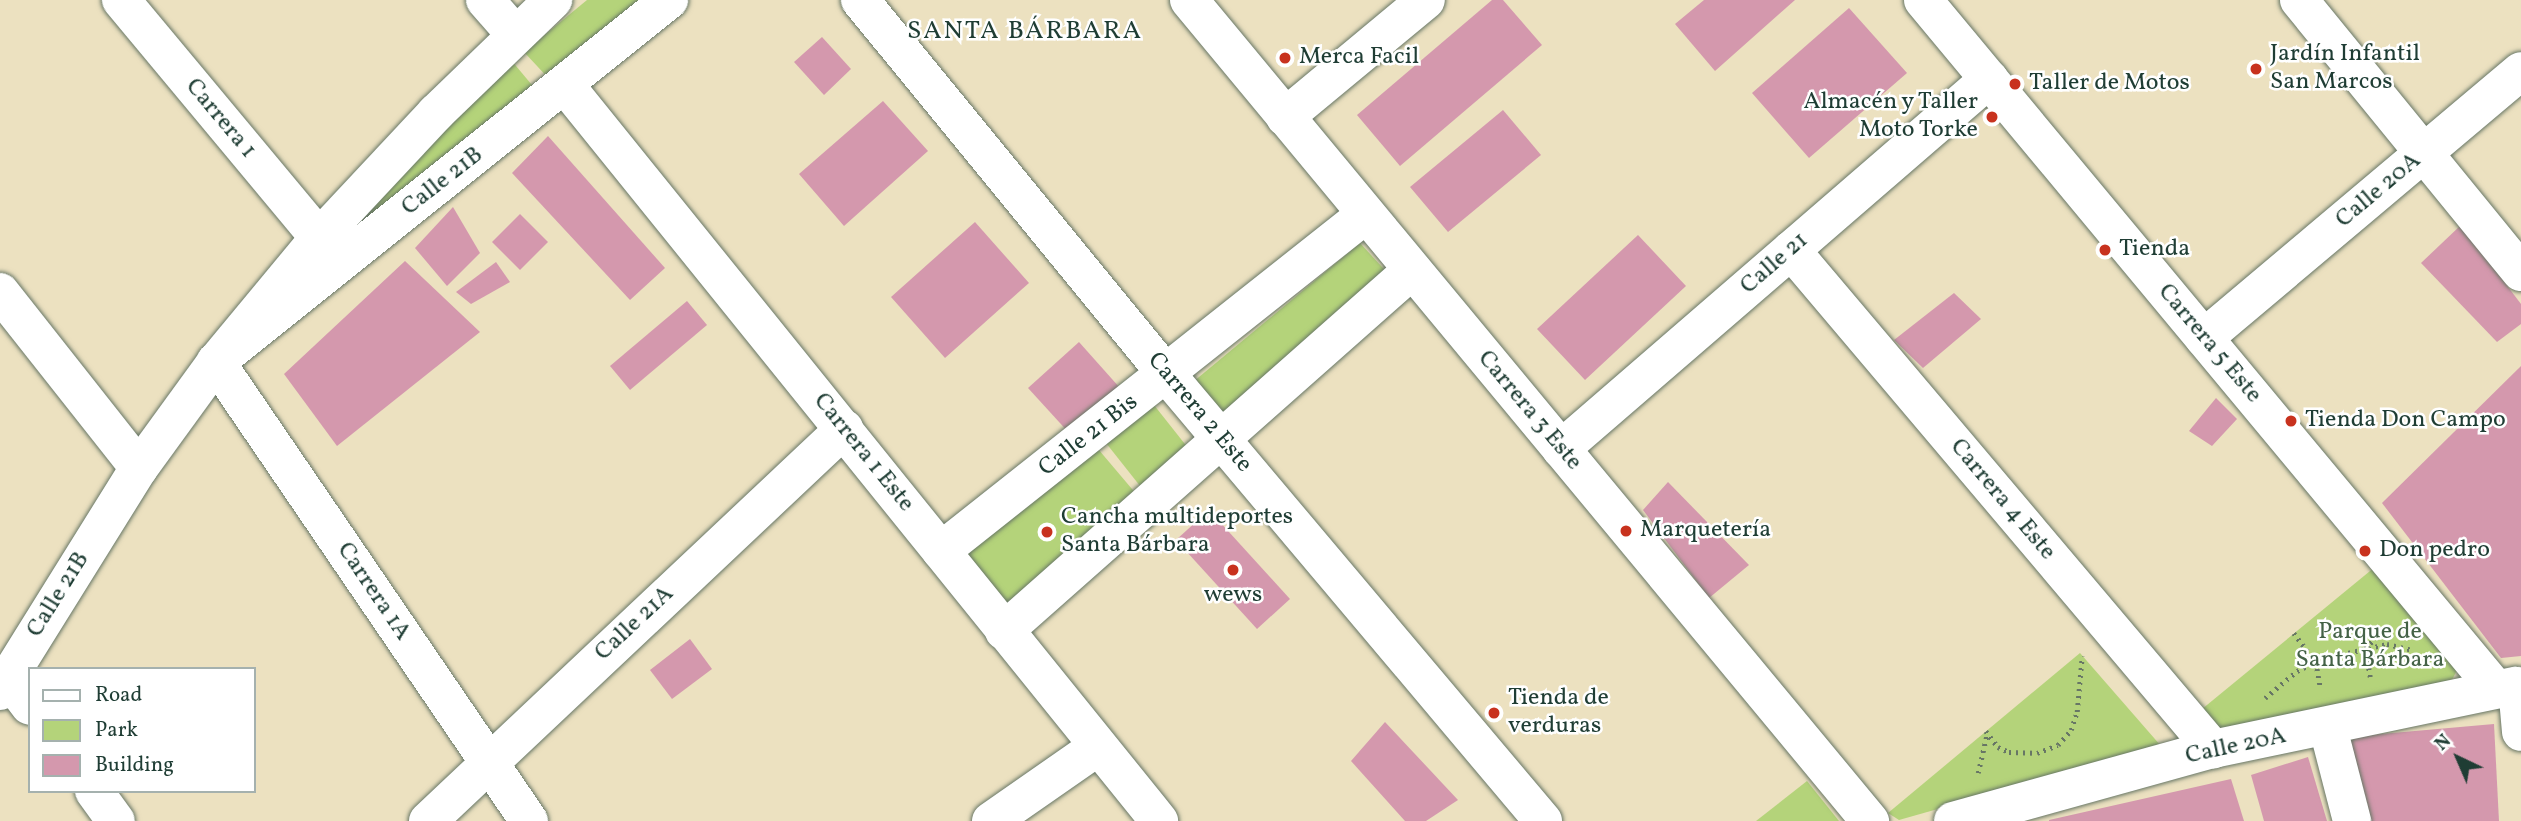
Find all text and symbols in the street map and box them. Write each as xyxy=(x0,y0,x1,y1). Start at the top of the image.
district label: SANTA BÁRBARA xyxy=(909,16,1141,48)
place label: Jardín Infantil San Marcos xyxy=(2270,41,2420,97)
place label: Merca Facil xyxy=(1299,44,1419,72)
marker: Merca Facil xyxy=(1277,50,1293,66)
marker: Jardín Infantil San Marcos xyxy=(2248,61,2264,77)
place label: Taller de Motos xyxy=(2029,70,2190,98)
street label: Carrera 1 xyxy=(178,73,262,165)
marker: Taller de Motos xyxy=(2007,76,2023,92)
place label: Almacén y Taller Moto Torke xyxy=(1801,89,1978,145)
marker: Almacén y Taller Moto Torke xyxy=(1984,109,2000,125)
street label: Calle 21B xyxy=(397,141,489,223)
street label: Calle 20A xyxy=(2331,147,2427,235)
street label: Calle 21 xyxy=(1735,227,1815,301)
place label: Tienda xyxy=(2119,236,2190,264)
marker: Tienda xyxy=(2097,242,2113,258)
street label: Carrera 5 Este xyxy=(2151,279,2267,409)
street label: Carrera 3 Este xyxy=(1471,345,1587,477)
street label: Carrera 2 Este xyxy=(1140,347,1258,479)
street label: Carrera 1 Este xyxy=(806,388,920,518)
street label: Calle 21 Bis xyxy=(1034,388,1144,484)
place label: Tienda Don Campo xyxy=(2305,407,2506,435)
marker: Tienda Don Campo xyxy=(2283,413,2299,429)
street label: Carrera 4 Este xyxy=(1943,434,2061,566)
place label: Cancha multideportes Santa Bárbara xyxy=(1061,504,1293,560)
place label: Marquetería xyxy=(1640,517,1771,545)
marker: Marquetería xyxy=(1618,523,1634,539)
marker: Cancha multideportes Santa Bárbara xyxy=(1039,524,1055,540)
street label: Carrera 1A xyxy=(330,537,416,647)
place label: Don pedro xyxy=(2379,537,2490,565)
marker: Don pedro xyxy=(2357,543,2373,559)
street label: Calle 21B xyxy=(22,547,96,643)
marker: wews xyxy=(1225,562,1241,578)
street label: Calle 21A xyxy=(590,580,680,668)
place label: wews xyxy=(1204,582,1262,610)
park label: Parque de Santa Bárbara xyxy=(2296,619,2444,675)
legend xyxy=(28,667,256,793)
text: Road xyxy=(95,681,142,710)
place label: Tienda de verduras xyxy=(1508,685,1609,741)
marker: Tienda de verduras xyxy=(1486,705,1502,721)
text: Park xyxy=(95,716,138,745)
street label: Calle 20A xyxy=(2183,722,2289,772)
north arrow xyxy=(2423,723,2493,793)
text: N xyxy=(2429,729,2457,757)
text: Building xyxy=(95,751,174,780)

